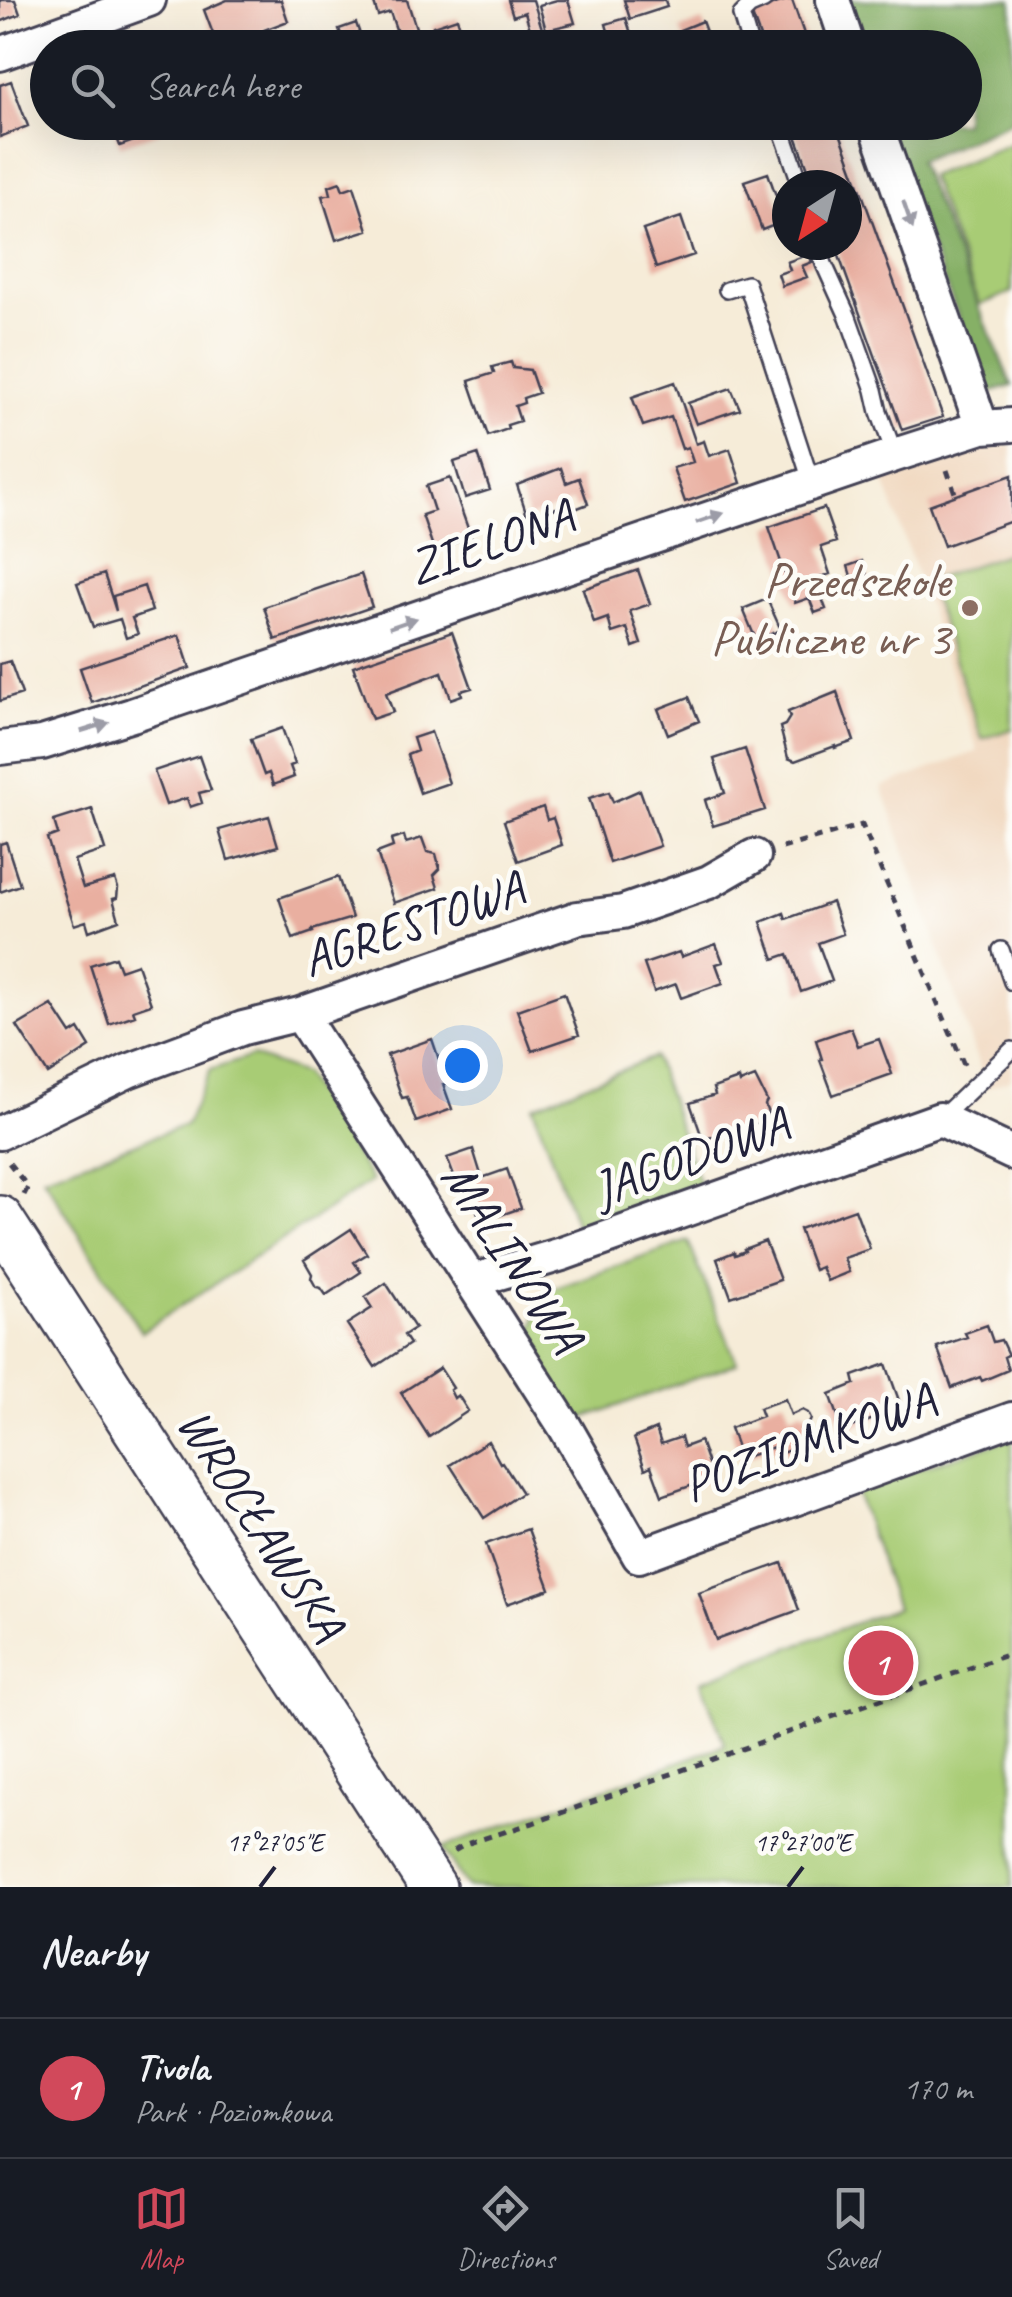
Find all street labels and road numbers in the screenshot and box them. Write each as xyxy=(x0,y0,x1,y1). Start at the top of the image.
street label: ZIELONA xyxy=(400,483,583,599)
street label: AGRESTOWA xyxy=(293,856,533,991)
street label: JAGODOWA xyxy=(582,1091,799,1221)
street label: MALINOWA xyxy=(428,1150,599,1366)
street label: POZIOMKOWA xyxy=(674,1366,944,1516)
street label: WROCŁAWSKA xyxy=(163,1396,361,1653)

